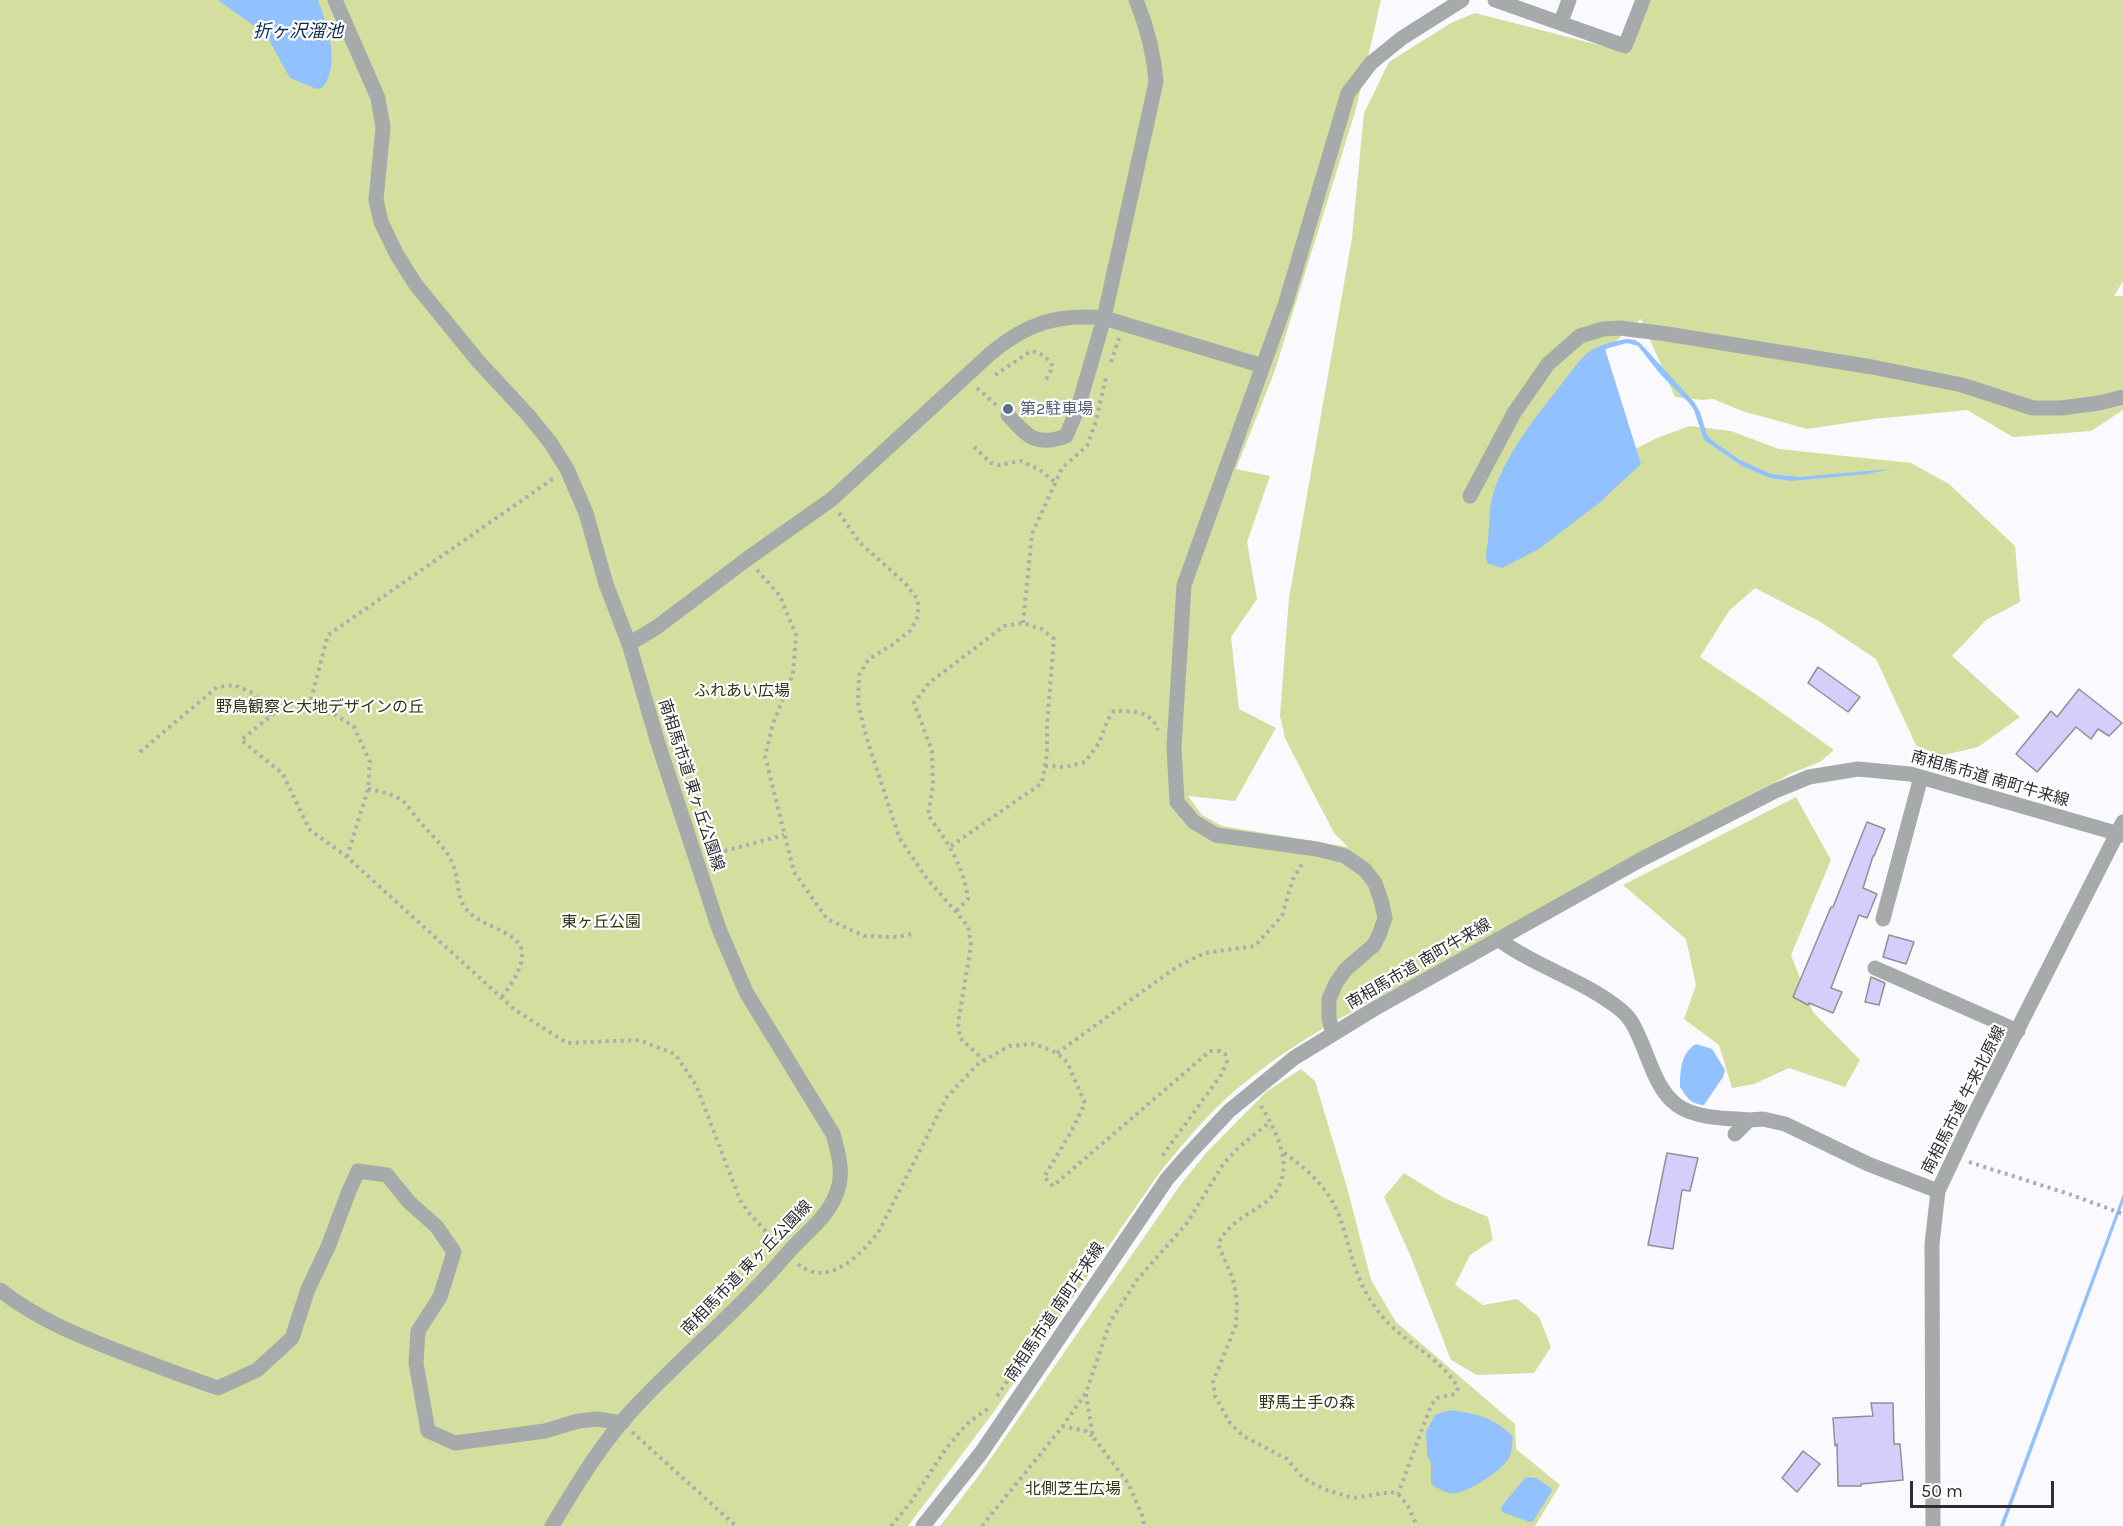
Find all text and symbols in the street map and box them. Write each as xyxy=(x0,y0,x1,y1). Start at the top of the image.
water label: 折ヶ沢溜池 xyxy=(253,21,343,43)
place label: 第2駐車場 xyxy=(1020,399,1093,419)
marker: 第2駐車場 xyxy=(1001,402,1015,416)
park label: ふれあい広場 xyxy=(694,681,790,701)
park label: 野鳥観察と大地デザインの丘 xyxy=(216,697,424,717)
street label: 南相馬市道 東ヶ丘公園線 xyxy=(654,697,728,873)
street label: 南相馬市道 南町牛来線 xyxy=(1909,747,2071,811)
park label: 東ヶ丘公園 xyxy=(561,912,641,932)
street label: 南相馬市道 南町牛来線 xyxy=(1343,915,1495,1013)
street label: 南相馬市道 牛来北原線 xyxy=(1918,1023,2010,1177)
street label: 南相馬市道 東ヶ丘公園線 xyxy=(678,1197,816,1339)
street label: 南相馬市道 南町牛来線 xyxy=(1001,1239,1109,1385)
park label: 野馬土手の森 xyxy=(1259,1393,1355,1413)
scale bar xyxy=(1913,1469,2057,1507)
park label: 北側芝生広場 xyxy=(1025,1479,1121,1499)
text: 50 m xyxy=(1921,1480,1963,1502)

